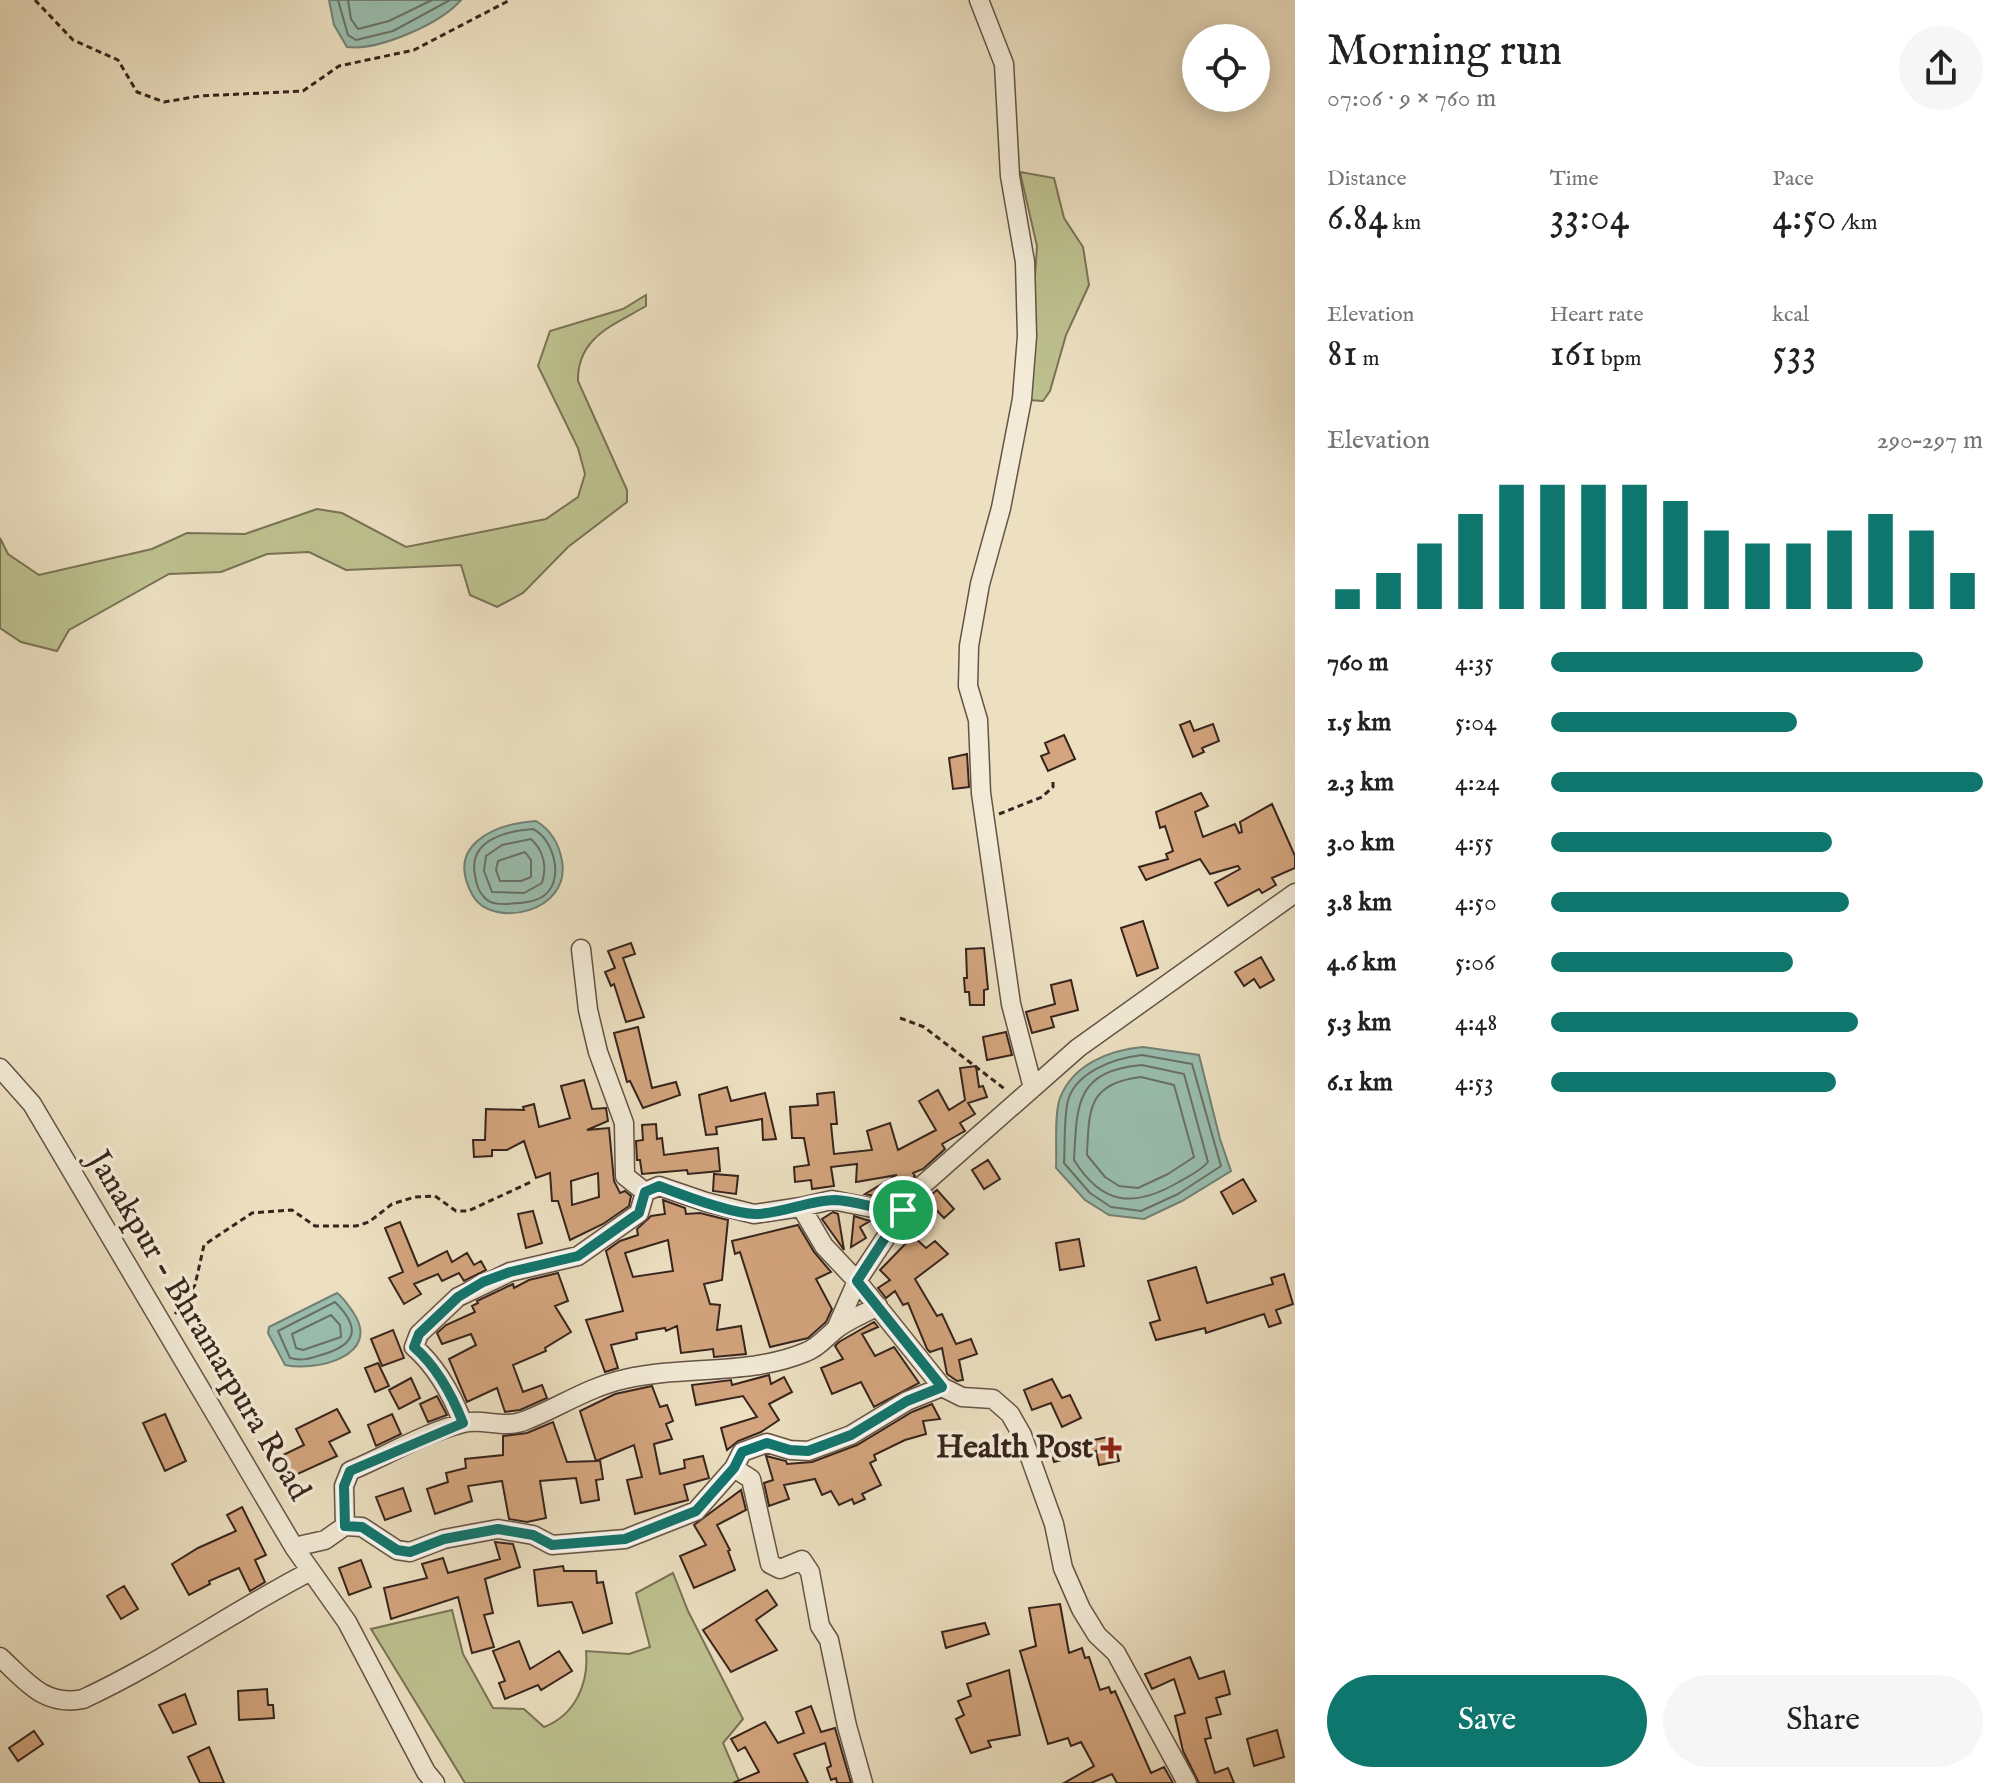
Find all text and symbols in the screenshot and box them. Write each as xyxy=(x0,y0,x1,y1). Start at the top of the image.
map controls xyxy=(1182,24,1270,112)
button: locate xyxy=(1182,24,1270,112)
text: Morning run xyxy=(1327,24,1562,80)
button: share xyxy=(1899,26,1983,110)
text: 07:06 · 9 × 760 m xyxy=(1327,82,1496,115)
text: Distance xyxy=(1327,165,1407,193)
text: Time xyxy=(1550,165,1599,193)
text: Pace xyxy=(1772,165,1814,193)
text: 6.84 xyxy=(1327,193,1388,244)
text: 33:04 xyxy=(1550,193,1629,244)
text: 4:50 xyxy=(1772,193,1836,244)
text: km xyxy=(1388,209,1421,237)
text: /km xyxy=(1836,209,1878,237)
text: Elevation xyxy=(1327,301,1414,329)
text: Heart rate xyxy=(1550,301,1644,329)
text: kcal xyxy=(1772,301,1809,329)
text: 81 xyxy=(1327,329,1358,380)
text: 161 xyxy=(1550,329,1596,380)
text: 533 xyxy=(1772,329,1817,380)
text: m xyxy=(1358,345,1379,373)
text: bpm xyxy=(1596,345,1642,373)
text: Elevation xyxy=(1327,424,1430,457)
text: 290–297 m xyxy=(1877,424,1983,457)
text: 760 m xyxy=(1327,646,1389,679)
text: 4:35 xyxy=(1455,646,1494,679)
text: 1.5 km xyxy=(1327,706,1391,739)
text: 5:04 xyxy=(1455,706,1497,739)
text: 2.3 km xyxy=(1327,766,1394,799)
text: 4:24 xyxy=(1455,766,1500,799)
text: 3.0 km xyxy=(1327,826,1395,859)
text: 4:55 xyxy=(1455,826,1493,859)
text: 3.8 km xyxy=(1327,886,1392,919)
text: 4:50 xyxy=(1455,886,1497,919)
text: 4.6 km xyxy=(1327,946,1397,979)
text: 5:06 xyxy=(1455,946,1495,979)
text: 5.3 km xyxy=(1327,1006,1391,1039)
text: 4:48 xyxy=(1455,1006,1498,1039)
text: 6.1 km xyxy=(1327,1066,1393,1099)
text: 4:53 xyxy=(1455,1066,1494,1099)
street label: Janakpur - Bhramarpura Road xyxy=(76,1141,319,1509)
pin xyxy=(869,1176,937,1244)
icon: arrive xyxy=(881,1188,925,1232)
place label: Health Post xyxy=(936,1428,1093,1469)
marker: Health Post xyxy=(1100,1437,1122,1459)
button: Save xyxy=(1327,1675,1647,1767)
button: Share xyxy=(1663,1675,1983,1767)

